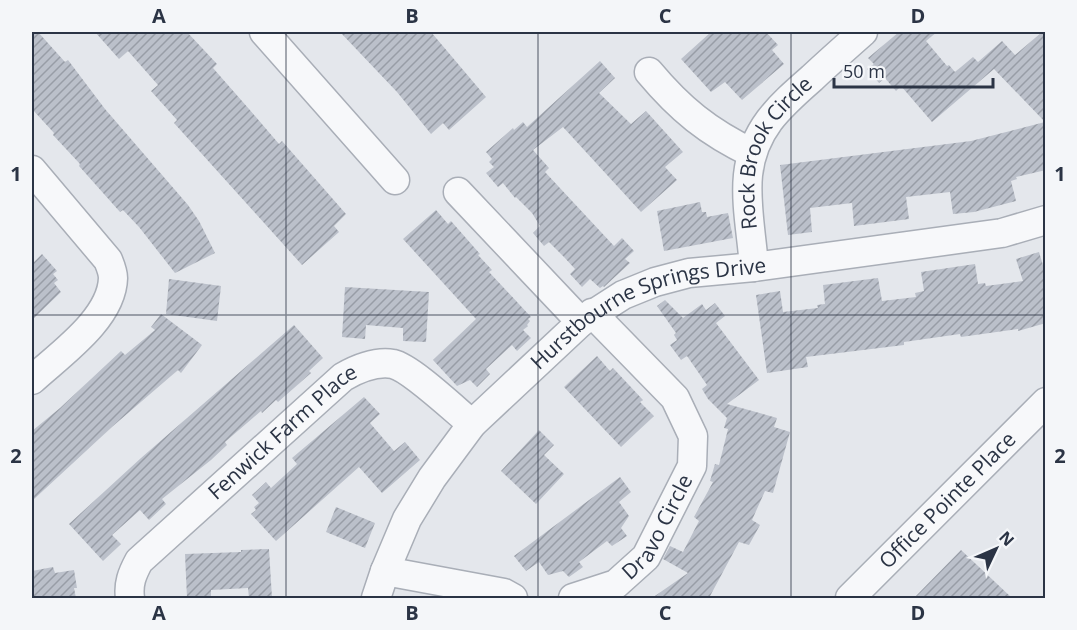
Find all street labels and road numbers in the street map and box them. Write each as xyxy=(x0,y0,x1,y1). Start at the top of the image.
street label: Rock Brook Circle xyxy=(732,69,818,231)
street label: Hurstbourne Springs Drive xyxy=(524,250,768,375)
street label: Fenwick Farm Place xyxy=(201,357,361,505)
street label: Office Pointe Place xyxy=(872,425,1021,574)
street label: Dravo Circle xyxy=(615,469,698,585)

